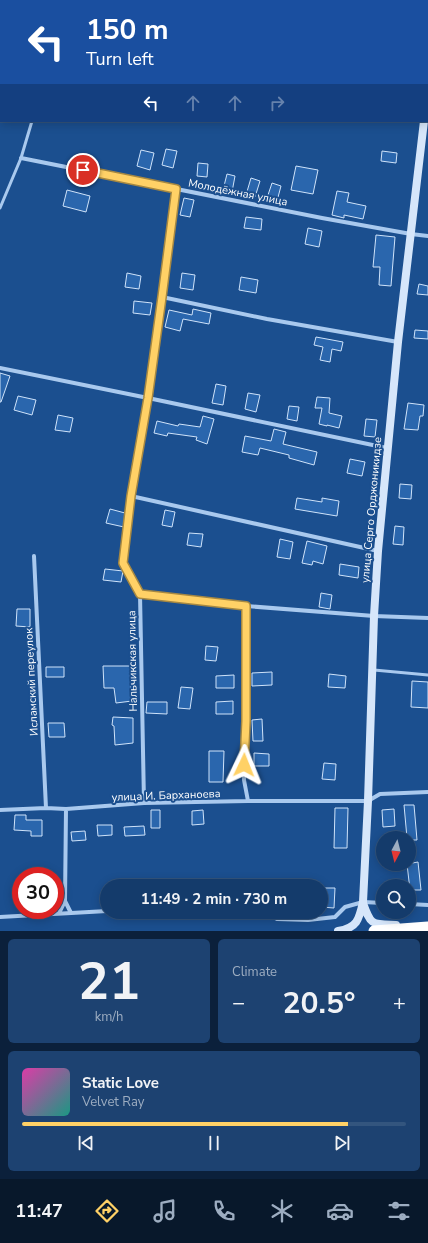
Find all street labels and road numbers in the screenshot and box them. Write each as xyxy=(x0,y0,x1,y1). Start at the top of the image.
street label: Молодёжная улица xyxy=(187,175,289,210)
street label: улица Серго Орджоникидзе xyxy=(358,436,385,584)
street label: Нальчикская улица xyxy=(124,610,141,712)
street label: Исламский переулок xyxy=(21,627,42,736)
street label: улица И. Барханоева xyxy=(111,786,221,805)

